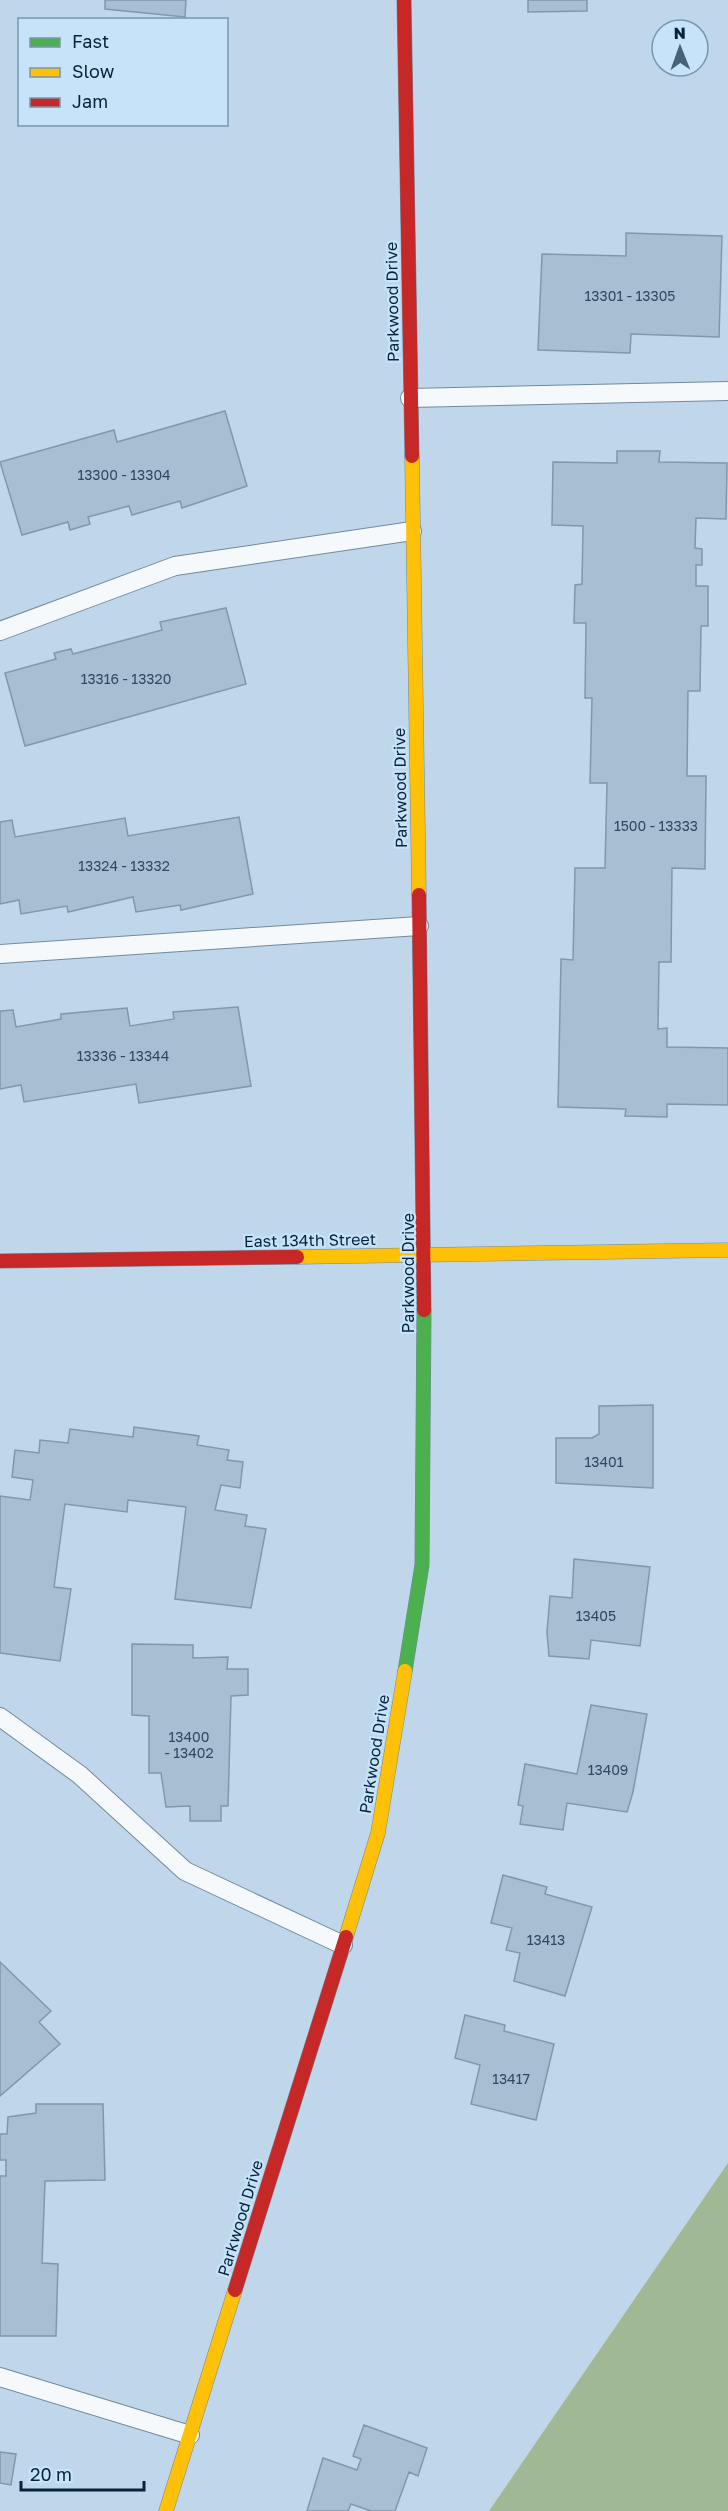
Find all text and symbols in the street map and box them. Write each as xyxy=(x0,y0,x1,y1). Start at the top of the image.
legend xyxy=(18,18,228,126)
north arrow xyxy=(650,18,710,78)
text: N xyxy=(673,23,686,43)
text: Fast xyxy=(72,30,109,52)
text: Slow xyxy=(72,60,115,82)
text: Jam xyxy=(72,90,108,112)
street label: Parkwood Drive xyxy=(381,242,403,362)
house number: 13301 - 13305 xyxy=(585,287,675,304)
house number: 13300 - 13304 xyxy=(77,466,171,483)
house number: 13316 - 13320 xyxy=(81,670,171,687)
street label: Parkwood Drive xyxy=(389,728,411,848)
house number: 1500 - 13333 xyxy=(614,817,698,834)
house number: 13324 - 13332 xyxy=(78,857,170,874)
house number: 13336 - 13344 xyxy=(77,1047,169,1064)
street label: Parkwood Drive xyxy=(398,1213,418,1333)
street label: East 134th Street xyxy=(244,1229,376,1251)
house number: 13401 xyxy=(585,1453,624,1470)
house number: 13405 xyxy=(576,1607,616,1624)
street label: Parkwood Drive xyxy=(355,1693,393,1815)
house number: 13400 - 13402 xyxy=(164,1728,214,1761)
house number: 13409 xyxy=(588,1761,628,1778)
house number: 13413 xyxy=(527,1931,565,1948)
house number: 13417 xyxy=(492,2070,530,2087)
street label: Parkwood Drive xyxy=(213,2158,267,2278)
scale bar xyxy=(21,2454,144,2492)
text: 20 m xyxy=(30,2463,72,2485)

